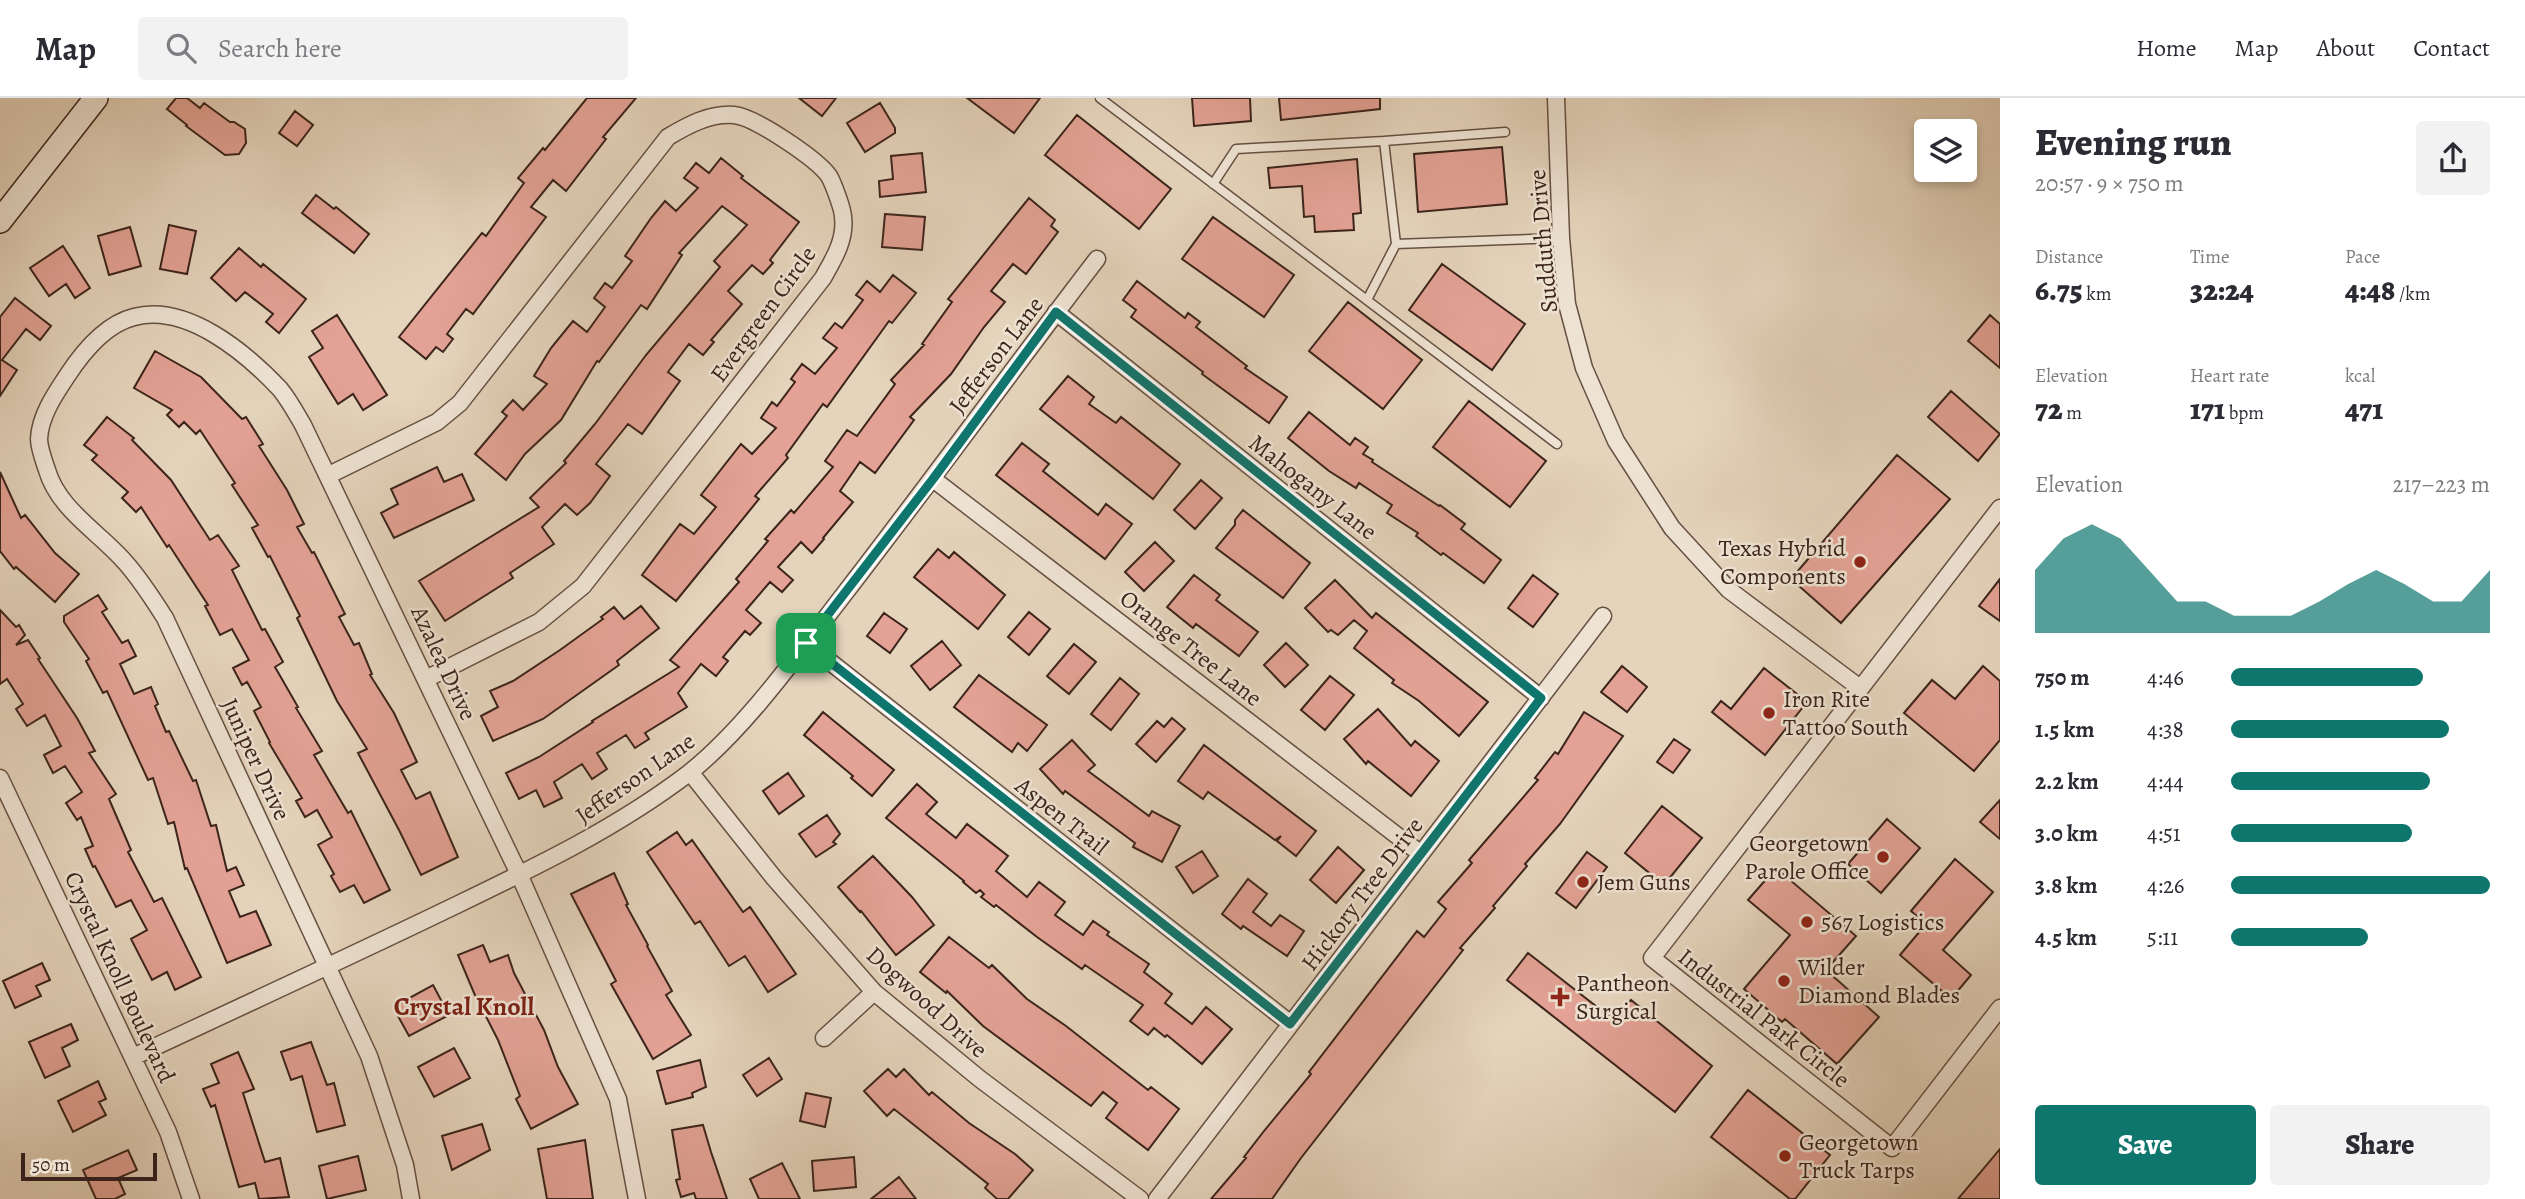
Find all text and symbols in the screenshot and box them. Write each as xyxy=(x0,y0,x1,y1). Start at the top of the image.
search box xyxy=(138,17,628,80)
text: Map xyxy=(35,26,96,71)
icon: search xyxy=(162,29,200,67)
text: Search here xyxy=(218,31,342,66)
text: Home xyxy=(2136,32,2197,64)
text: Map xyxy=(2235,32,2279,64)
text: About xyxy=(2317,32,2375,64)
text: Contact xyxy=(2413,32,2490,64)
text: Evening run xyxy=(2035,116,2232,168)
map controls xyxy=(1914,119,1977,182)
button: layers xyxy=(1914,119,1977,182)
button: share xyxy=(2416,121,2490,195)
street label: Sudduth Drive xyxy=(1521,168,1565,314)
text: 20:57 · 9 × 750 m xyxy=(2035,168,2184,199)
street label: Evergreen Circle xyxy=(703,239,823,389)
text: Distance xyxy=(2035,244,2103,270)
text: Time xyxy=(2190,244,2229,270)
text: Pace xyxy=(2345,244,2380,270)
text: 6.75 xyxy=(2035,270,2083,310)
text: 32:24 xyxy=(2190,270,2254,310)
text: 4:48 xyxy=(2345,270,2395,310)
text: km xyxy=(2083,281,2112,307)
text: /km xyxy=(2395,281,2430,307)
street label: Jefferson Lane xyxy=(941,290,1051,420)
text: Elevation xyxy=(2035,363,2108,389)
text: Heart rate xyxy=(2190,363,2269,389)
text: kcal xyxy=(2345,363,2375,389)
text: 72 xyxy=(2035,389,2063,429)
text: 171 xyxy=(2190,389,2225,429)
text: 471 xyxy=(2345,389,2383,429)
text: m xyxy=(2063,400,2082,426)
text: bpm xyxy=(2225,400,2264,426)
street label: Mahogany Lane xyxy=(1242,427,1384,547)
text: Elevation xyxy=(2035,469,2123,500)
text: 217–223 m xyxy=(2392,469,2490,500)
place label: Texas Hybrid Components xyxy=(1718,532,1846,592)
marker: Texas Hybrid Components xyxy=(1852,554,1868,570)
street label: Orange Tree Lane xyxy=(1113,582,1269,714)
street label: Azalea Drive xyxy=(403,600,484,725)
pin xyxy=(776,613,836,673)
icon: arrive xyxy=(787,624,825,662)
text: 750 m xyxy=(2035,662,2090,693)
text: 4:46 xyxy=(2147,662,2184,693)
place label: Iron Rite Tattoo South xyxy=(1783,683,1909,743)
street label: Juniper Drive xyxy=(214,693,298,825)
marker: Iron Rite Tattoo South xyxy=(1761,705,1777,721)
text: 1.5 km xyxy=(2035,714,2095,745)
text: 4:38 xyxy=(2147,714,2184,745)
street label: Jefferson Lane xyxy=(569,725,701,831)
text: 2.2 km xyxy=(2035,766,2099,797)
text: 4:44 xyxy=(2147,766,2184,797)
street label: Aspen Trail xyxy=(1008,769,1115,863)
street label: Hickory Tree Drive xyxy=(1294,811,1430,977)
text: 3.0 km xyxy=(2035,818,2098,849)
text: 4:51 xyxy=(2147,818,2181,849)
place label: Georgetown Parole Office xyxy=(1744,827,1869,887)
marker: Georgetown Parole Office xyxy=(1875,849,1891,865)
street label: Crystal Knoll Boulevard xyxy=(57,866,183,1088)
place label: Jem Guns xyxy=(1597,866,1691,898)
text: 3.8 km xyxy=(2035,870,2097,901)
text: 4:26 xyxy=(2147,870,2184,901)
marker: Jem Guns xyxy=(1575,874,1591,890)
place label: 567 Logistics xyxy=(1821,906,1944,938)
marker: 567 Logistics xyxy=(1799,914,1815,930)
text: 4.5 km xyxy=(2035,922,2097,953)
text: 5:11 xyxy=(2147,922,2178,953)
street label: Dogwood Drive xyxy=(860,939,994,1065)
street label: Industrial Park Circle xyxy=(1672,941,1856,1095)
place label: Wilder Diamond Blades xyxy=(1797,951,1960,1011)
place label: Pantheon Surgical xyxy=(1576,967,1670,1027)
marker: Wilder Diamond Blades xyxy=(1776,973,1792,989)
marker: Pantheon Surgical xyxy=(1550,987,1570,1007)
district label: Crystal Knoll xyxy=(394,989,534,1024)
button: Save xyxy=(2035,1105,2256,1185)
button: Share xyxy=(2270,1105,2490,1185)
place label: Georgetown Truck Tarps xyxy=(1799,1126,1919,1186)
marker: Georgetown Truck Tarps xyxy=(1777,1148,1793,1164)
scale bar xyxy=(21,1150,158,1182)
text: 50 m xyxy=(32,1152,70,1178)

